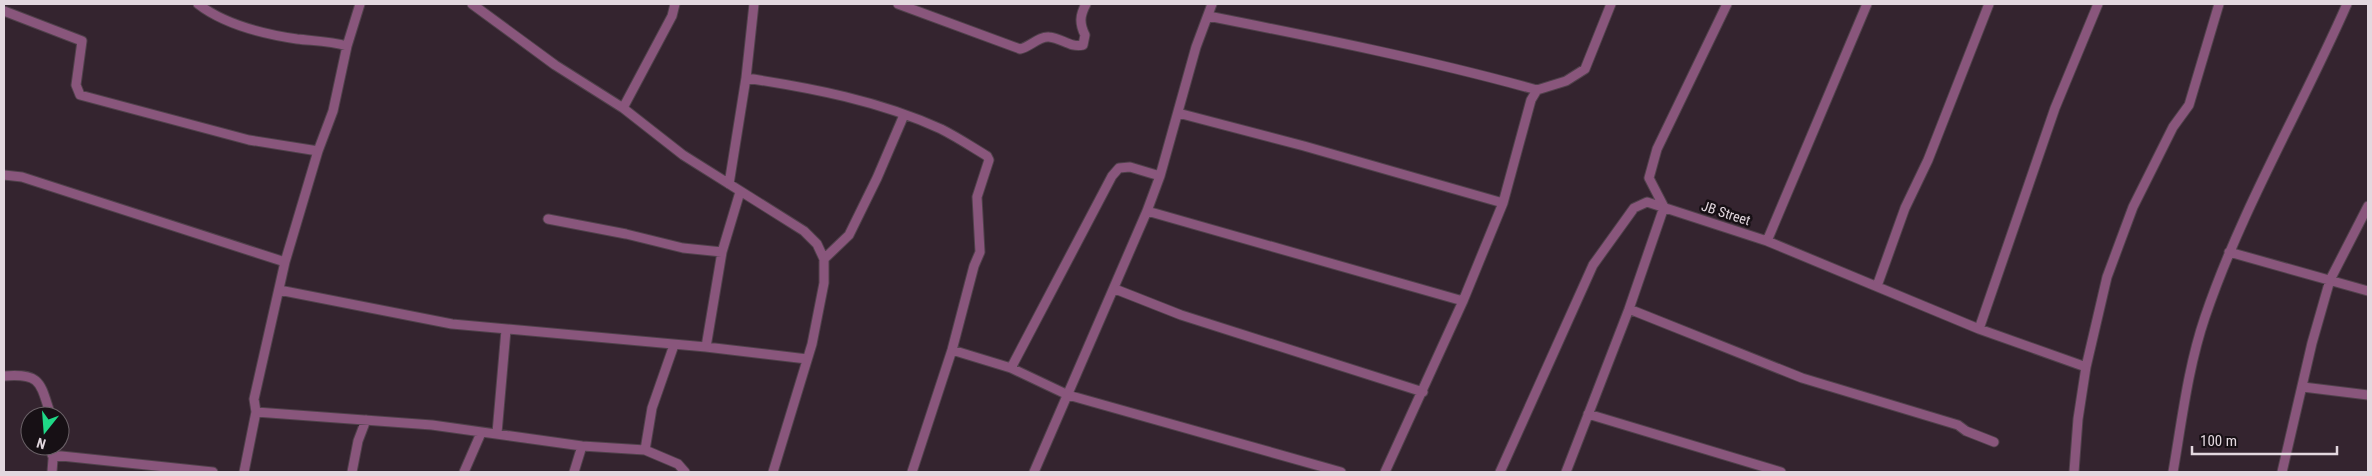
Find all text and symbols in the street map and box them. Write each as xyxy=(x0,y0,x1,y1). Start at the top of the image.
street label: JB Street xyxy=(1700,198,1752,228)
north arrow xyxy=(20,406,70,456)
scale bar xyxy=(2192,424,2337,456)
text: 100 m xyxy=(2200,432,2237,450)
text: N xyxy=(35,435,48,452)

